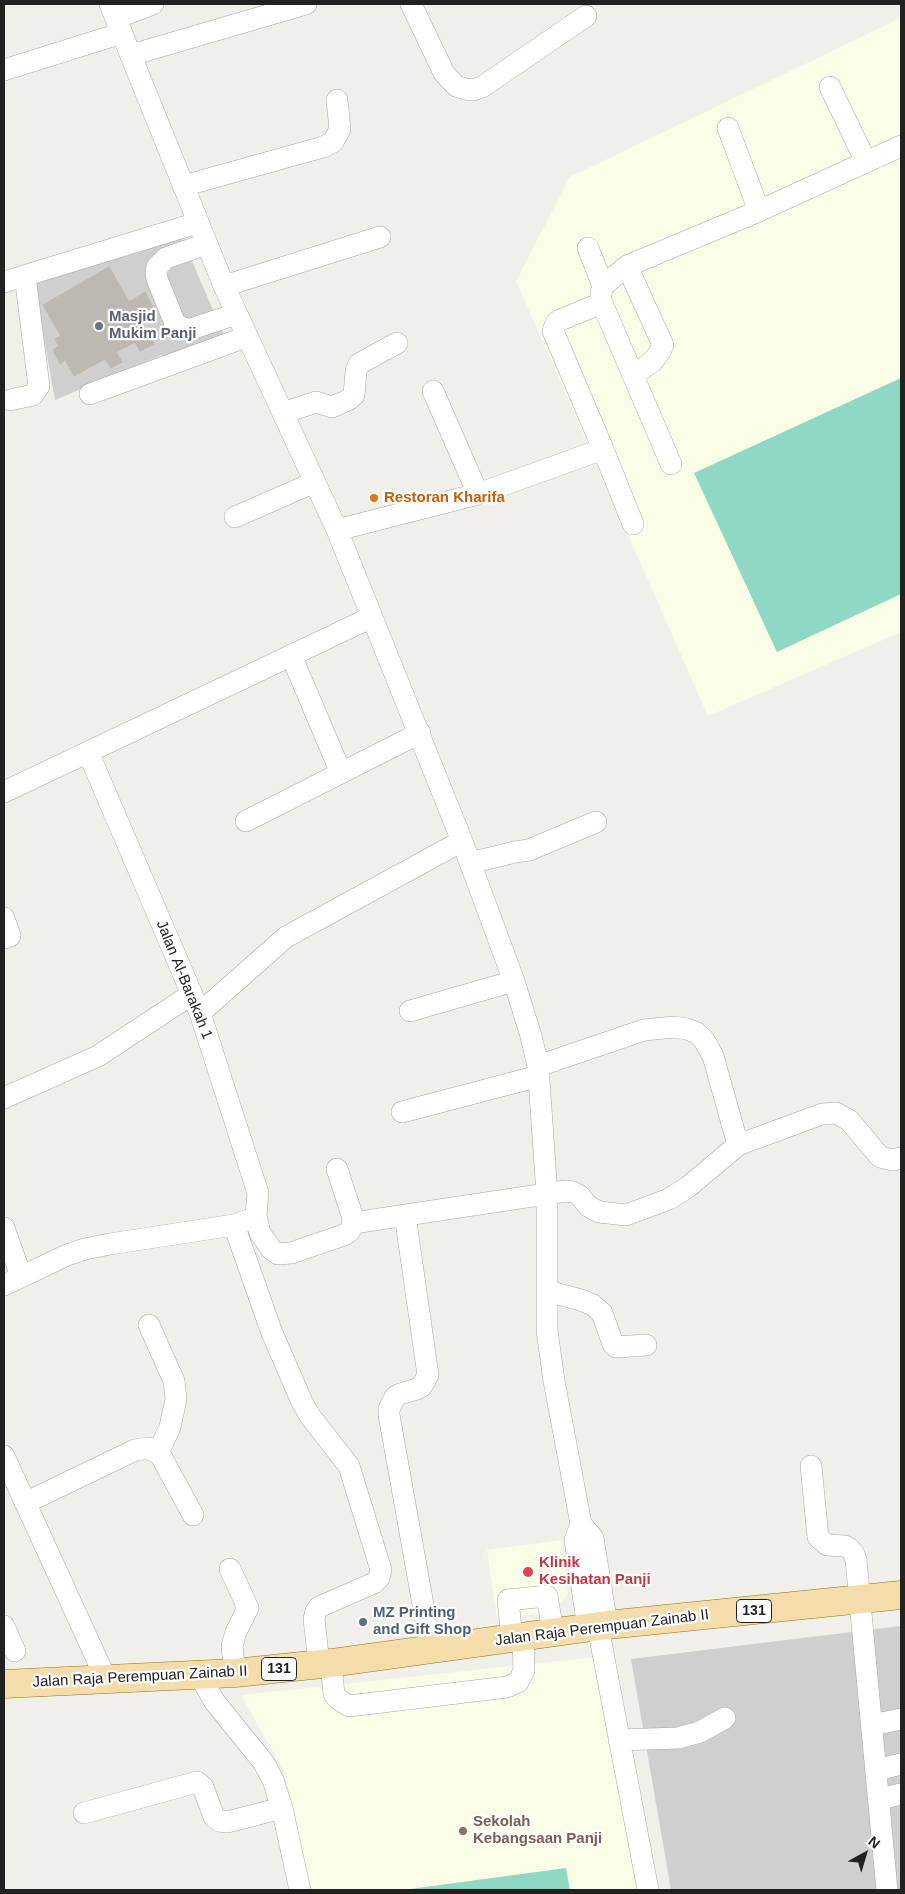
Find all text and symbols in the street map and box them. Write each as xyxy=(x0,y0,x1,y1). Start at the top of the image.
place label: Masjid Mukim Panji xyxy=(109,308,197,343)
marker: Masjid Mukim Panji xyxy=(93,320,105,332)
place label: Restoran Kharifa xyxy=(384,489,505,507)
marker: Restoran Kharifa xyxy=(368,492,380,504)
street label: Jalan Al-Barakah 1 xyxy=(152,918,216,1042)
place label: Klinik Kesihatan Panji xyxy=(539,1554,651,1589)
marker: Klinik Kesihatan Panji xyxy=(521,1565,535,1579)
road number: 131 xyxy=(736,1600,772,1622)
place label: MZ Printing and Gift Shop xyxy=(373,1604,471,1639)
street label: Jalan Raja Perempuan Zainab II xyxy=(494,1606,710,1650)
marker: MZ Printing and Gift Shop xyxy=(357,1616,369,1628)
road number: 131 xyxy=(262,1658,296,1680)
street label: Jalan Raja Perempuan Zainab II xyxy=(32,1662,248,1692)
place label: Sekolah Kebangsaan Panji xyxy=(473,1813,602,1848)
marker: Sekolah Kebangsaan Panji xyxy=(457,1825,469,1837)
north arrow xyxy=(840,1829,890,1879)
text: N xyxy=(865,1833,883,1852)

